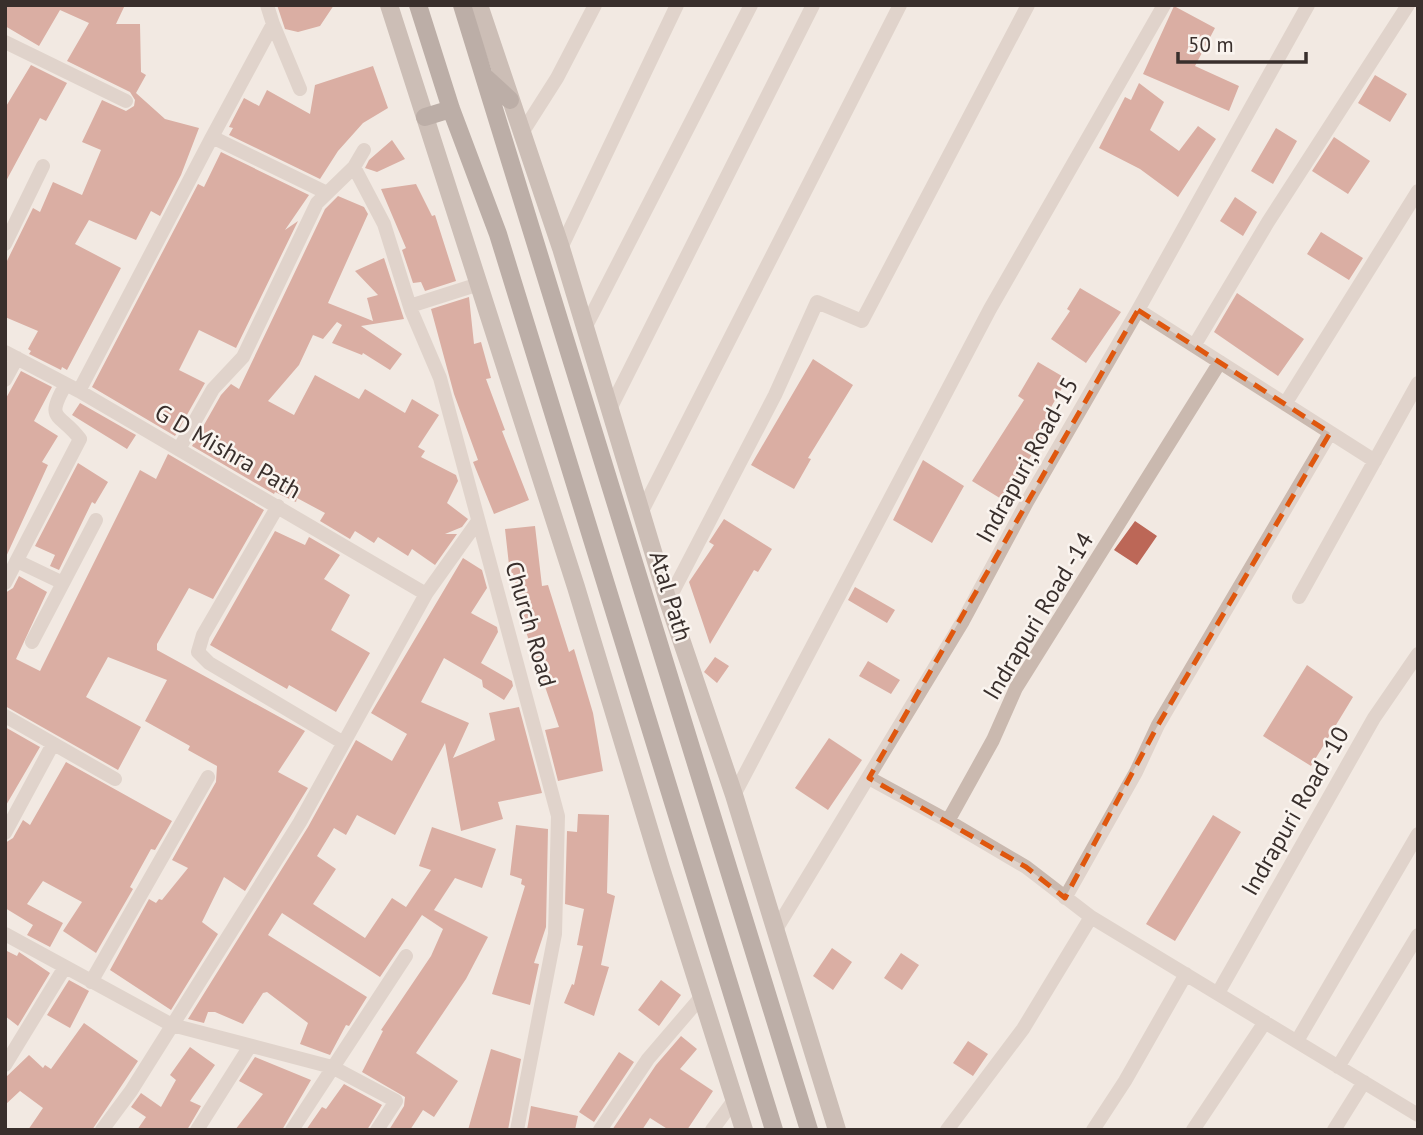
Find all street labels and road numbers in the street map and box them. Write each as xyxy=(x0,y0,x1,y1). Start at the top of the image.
street label: Indrapuri,Road-15 xyxy=(969,372,1085,548)
street label: G D Mishra Path xyxy=(149,397,307,505)
street label: Indrapuri Road -14 xyxy=(976,527,1100,705)
street label: Atal Path xyxy=(643,547,699,645)
street label: Church Road xyxy=(498,558,564,690)
street label: Indrapuri Road -10 xyxy=(1234,721,1356,901)

